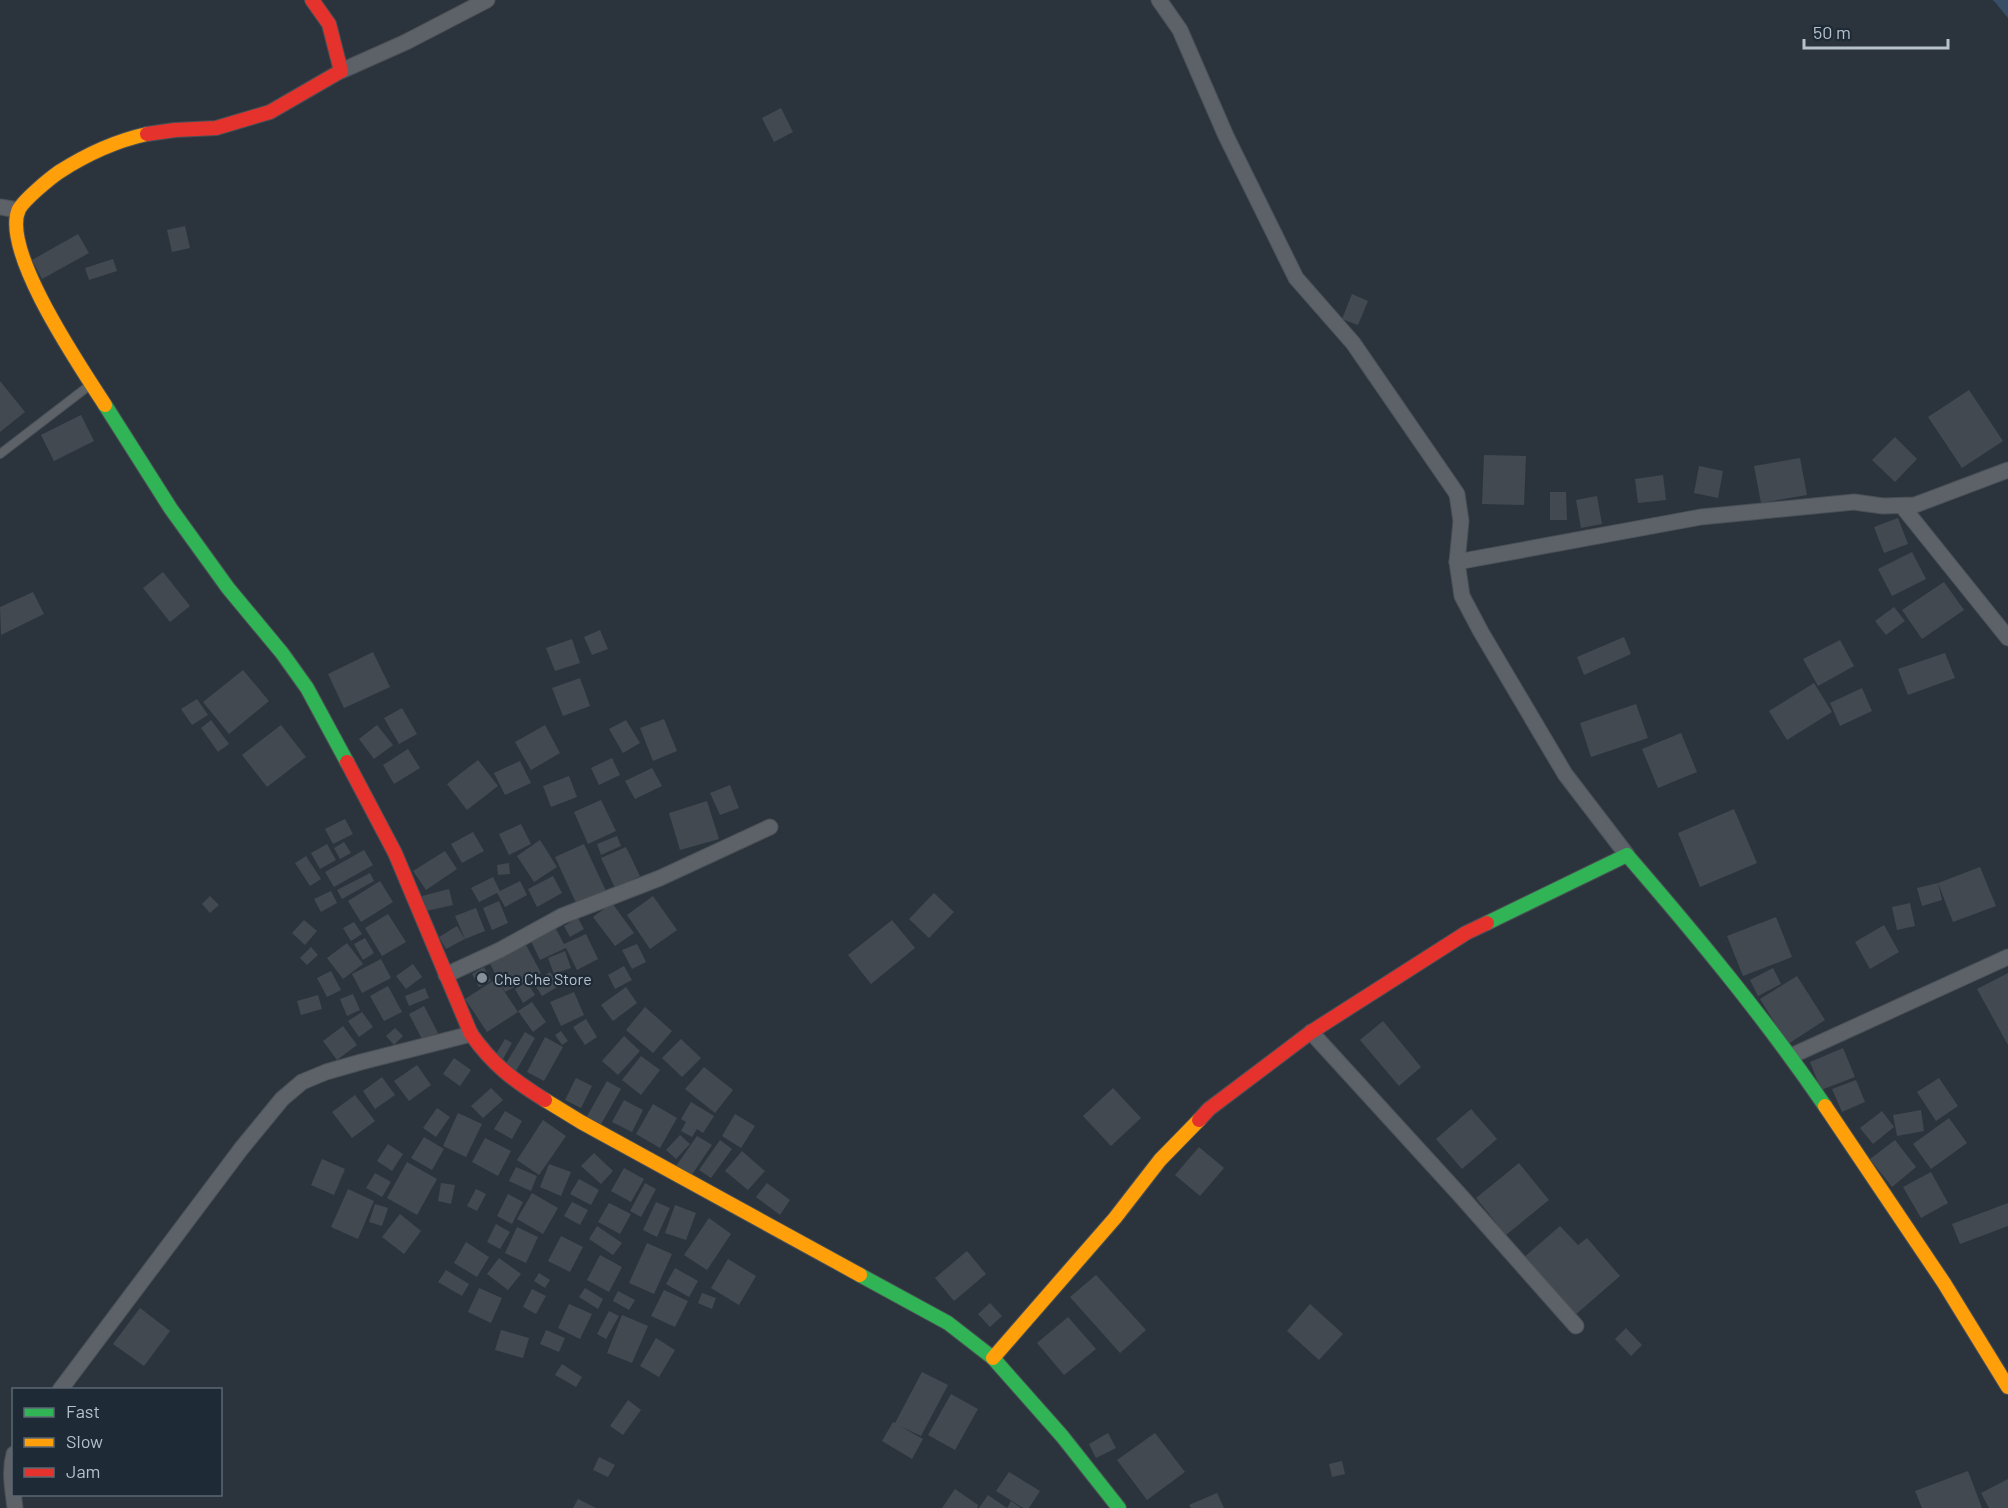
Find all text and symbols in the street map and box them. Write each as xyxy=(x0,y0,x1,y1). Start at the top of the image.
scale bar xyxy=(1804,12,1948,50)
text: 50 m xyxy=(1813,21,1851,43)
place label: Che Che Store xyxy=(494,969,592,988)
marker: Che Che Store xyxy=(475,971,489,985)
legend xyxy=(12,1388,222,1496)
text: Fast xyxy=(66,1400,100,1422)
text: Slow xyxy=(66,1430,103,1452)
text: Jam xyxy=(66,1460,100,1482)

